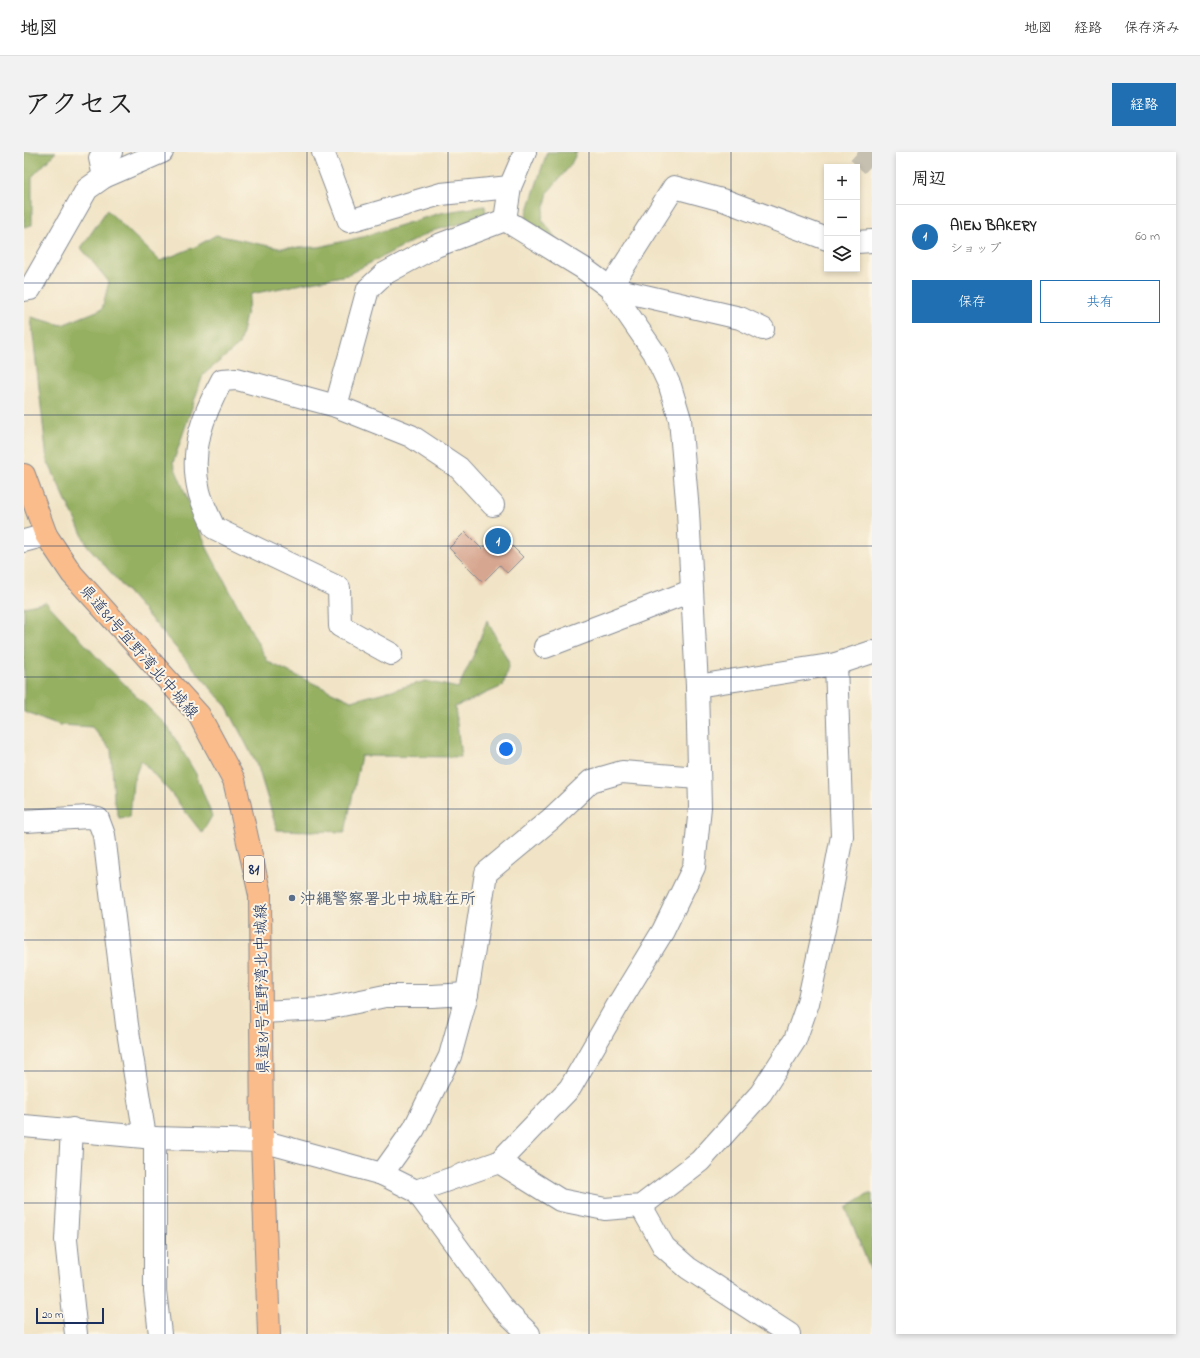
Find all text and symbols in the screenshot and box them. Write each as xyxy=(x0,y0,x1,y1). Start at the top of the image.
text: 地図 xyxy=(20,16,58,43)
text: 地図 xyxy=(1024,18,1052,39)
text: 経路 xyxy=(1074,18,1102,39)
text: 保存済み xyxy=(1124,18,1180,39)
button: 経路 xyxy=(1112,83,1176,126)
text: アクセス xyxy=(24,86,134,127)
map controls xyxy=(824,164,860,272)
button: + xyxy=(824,164,860,200)
text: 周辺 xyxy=(912,167,946,192)
button: − xyxy=(824,200,860,236)
text: AIEN BAKERY xyxy=(950,215,1037,237)
text: 1 xyxy=(923,227,927,246)
text: 60 m xyxy=(1135,227,1160,246)
button: layers xyxy=(824,236,860,272)
text: ショップ xyxy=(950,239,1001,258)
button: 保存 xyxy=(912,280,1032,323)
button: 共有 xyxy=(1040,280,1160,323)
pin: 1 xyxy=(485,526,511,556)
street label: 県道81号宜野湾北中城線 xyxy=(73,580,204,725)
your location xyxy=(496,739,516,759)
road number: 81 xyxy=(244,856,264,882)
place label: 沖縄警察署北中城駐在所 xyxy=(300,888,476,912)
marker: 沖縄警察署北中城駐在所 xyxy=(287,893,297,903)
street label: 県道81号宜野湾北中城線 xyxy=(250,903,276,1075)
scale bar xyxy=(36,1306,104,1325)
text: 20 m xyxy=(42,1307,64,1323)

